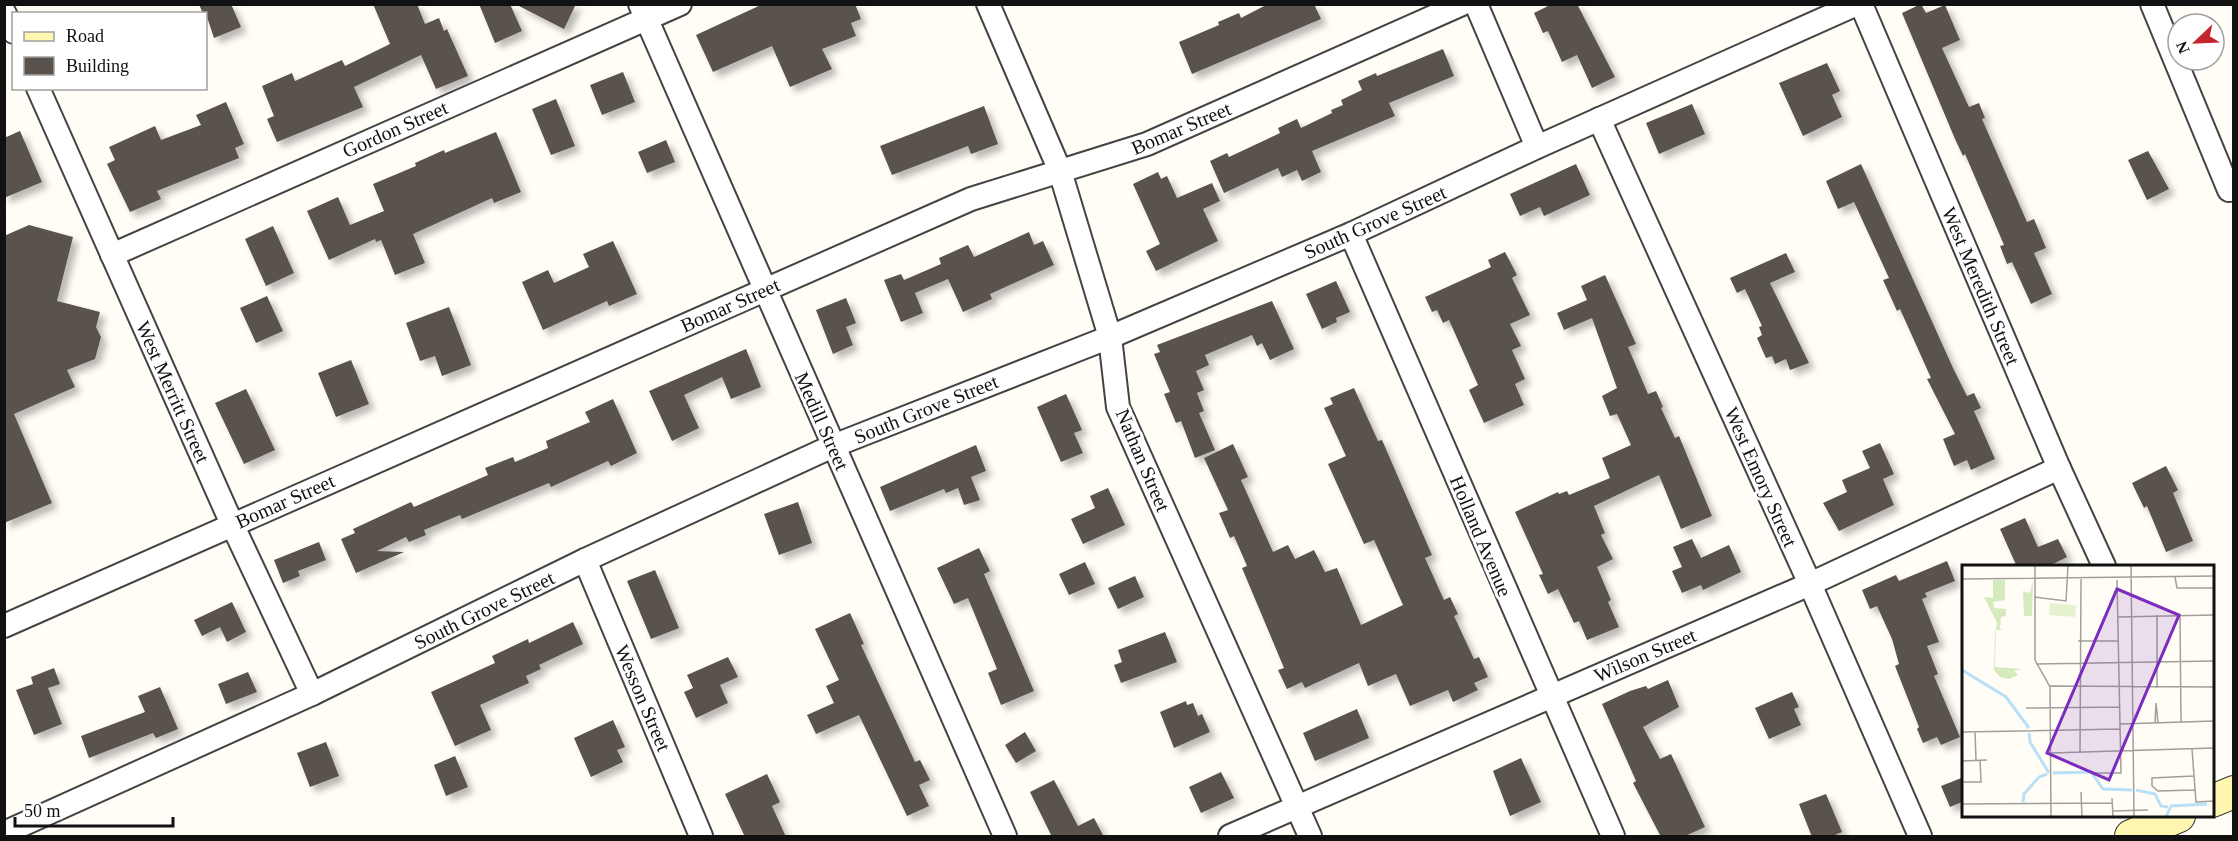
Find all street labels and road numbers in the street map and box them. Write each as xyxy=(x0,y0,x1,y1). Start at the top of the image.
street label: Gordon Street xyxy=(339,96,451,162)
street label: Bomar Street xyxy=(1128,97,1235,159)
street label: South Grove Street xyxy=(1300,181,1450,263)
street label: West Meredith Street xyxy=(1938,204,2024,369)
street label: Bomar Street xyxy=(677,273,783,337)
street label: West Merritt Street xyxy=(132,318,214,467)
street label: Medill Street xyxy=(791,369,854,474)
street label: South Grove Street xyxy=(851,370,1002,448)
street label: West Emory Street xyxy=(1719,404,1802,551)
street label: Nathan Street xyxy=(1112,405,1175,515)
street label: Bomar Street xyxy=(232,469,338,533)
street label: Holland Avenue xyxy=(1446,472,1516,600)
street label: South Grove Street xyxy=(410,566,558,653)
street label: Wilson Street xyxy=(1591,623,1700,686)
street label: Wesson Street xyxy=(611,642,675,755)

